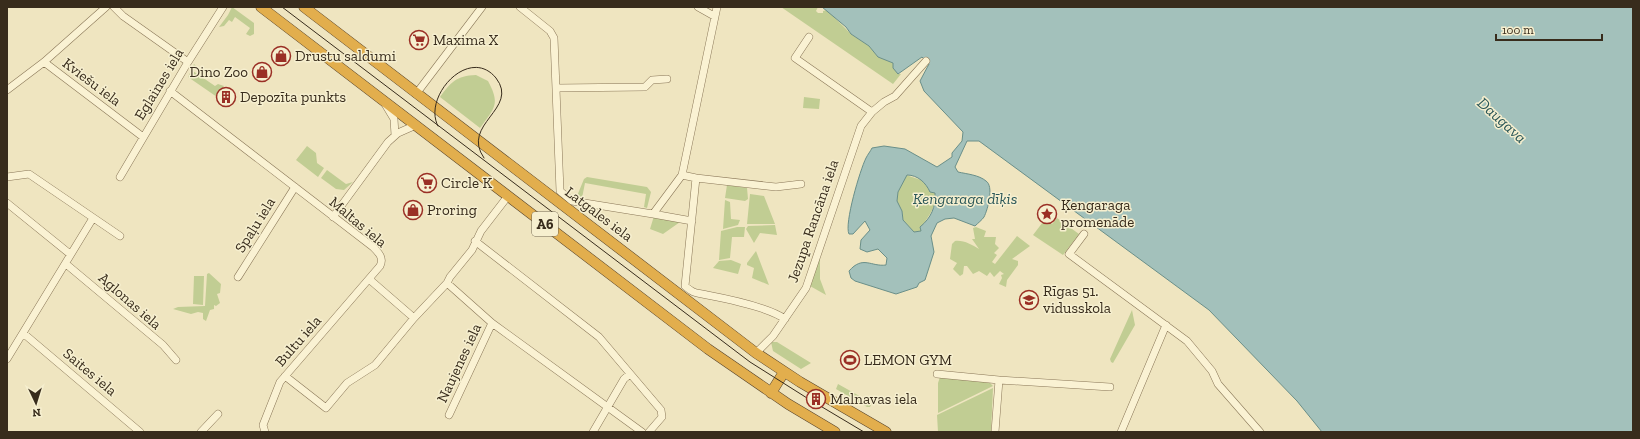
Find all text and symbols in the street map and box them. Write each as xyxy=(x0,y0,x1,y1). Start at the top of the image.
scale bar xyxy=(1496,16,1602,42)
text: 100 m xyxy=(1502,23,1534,37)
supermarket icon: Maxima X xyxy=(408,29,430,51)
place label: Maxima X xyxy=(433,31,499,49)
street label: Eglaines iela xyxy=(131,45,187,123)
shop icon: Drustu saldumi xyxy=(270,45,292,67)
place label: Drustu saldumi xyxy=(295,47,396,65)
street label: Kviešu iela xyxy=(59,54,125,110)
shop icon: Dino Zoo xyxy=(251,61,273,83)
place label: Dino Zoo xyxy=(189,63,248,81)
building icon: Depozīta punkts xyxy=(215,86,237,108)
place label: Depozīta punkts xyxy=(240,88,346,106)
water label: Daugava xyxy=(1474,93,1530,147)
street label: Jezupa Rancāna iela xyxy=(784,157,842,285)
supermarket icon: Circle K xyxy=(416,172,438,194)
place label: Circle K xyxy=(441,174,493,192)
street label: Latgales iela xyxy=(562,183,636,245)
water label: Ķengaraga dīķis xyxy=(913,189,1017,208)
street label: Maltas iela xyxy=(326,193,390,251)
street label: Spaļu iela xyxy=(231,194,279,256)
place label: Ķengaraga promenāde xyxy=(1061,196,1134,231)
shop icon: Proring xyxy=(402,199,424,221)
place label: Proring xyxy=(427,201,477,219)
place icon: Ķengaraga promenāde xyxy=(1036,203,1058,225)
road number: A6 xyxy=(532,212,558,236)
street label: Aglonas iela xyxy=(95,269,165,333)
place label: Rīgas 51. vidusskola xyxy=(1043,282,1111,317)
school or university icon: Rīgas 51. vidusskola xyxy=(1018,289,1040,311)
street label: Bultu iela xyxy=(271,312,325,370)
street label: Naujenes iela xyxy=(433,321,485,405)
street label: Saites iela xyxy=(60,344,120,400)
sports icon: LEMON GYM xyxy=(839,349,861,371)
place label: LEMON GYM xyxy=(864,351,952,369)
north arrow xyxy=(16,383,56,423)
building icon: Malnavas iela xyxy=(805,388,827,410)
place label: Malnavas iela xyxy=(830,390,917,408)
text: N xyxy=(31,406,41,419)

